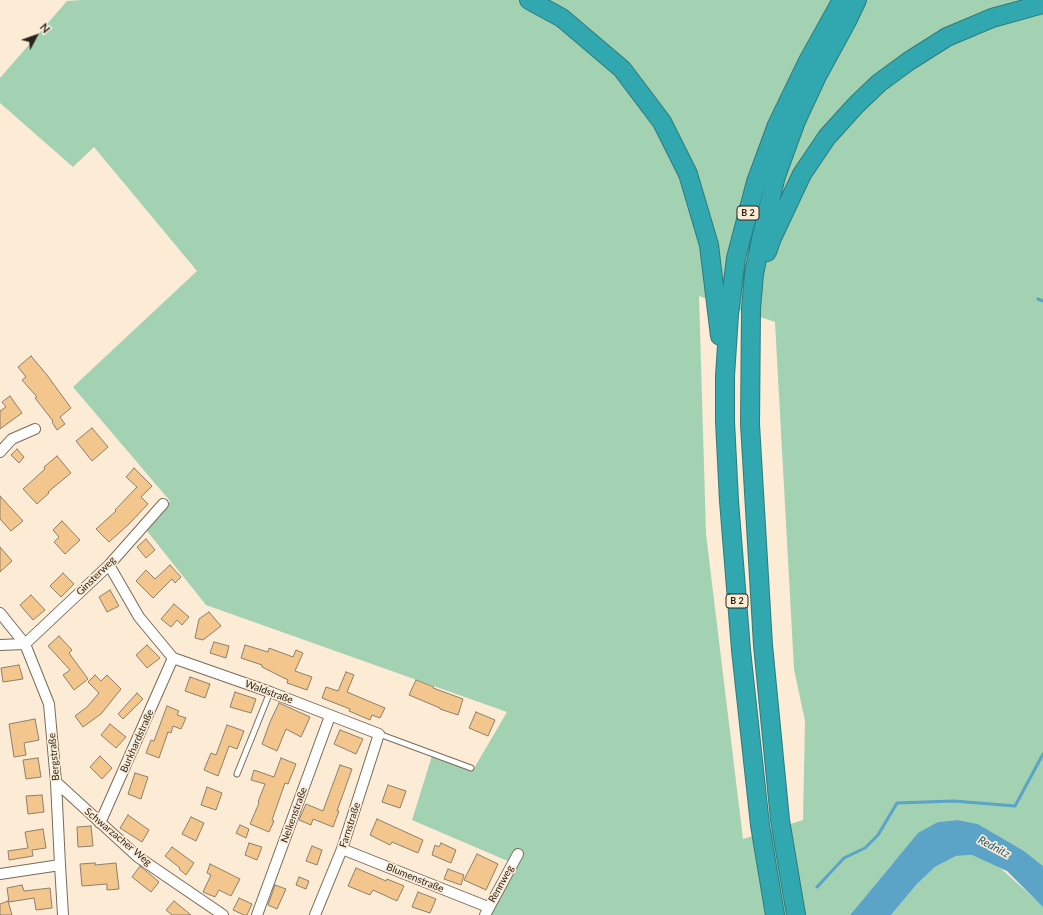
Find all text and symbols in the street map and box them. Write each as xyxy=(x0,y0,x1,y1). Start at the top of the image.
north arrow xyxy=(16,16,56,56)
text: N xyxy=(38,20,53,35)
road number: B 2 xyxy=(737,206,759,220)
street label: Ginsterweg xyxy=(74,554,118,598)
road number: B 2 xyxy=(726,594,748,608)
street label: Waldstraße xyxy=(243,678,295,706)
street label: Burkhardstraße xyxy=(118,708,156,774)
street label: Bergstraße xyxy=(46,733,62,781)
street label: Nelkenstraße xyxy=(278,786,310,844)
street label: Farnstraße xyxy=(337,801,363,849)
street label: Schwarzacher Weg xyxy=(82,805,154,869)
water label: Rednitz xyxy=(976,833,1012,861)
street label: Blumenstraße xyxy=(385,861,445,895)
street label: Rennweg xyxy=(486,863,516,905)

